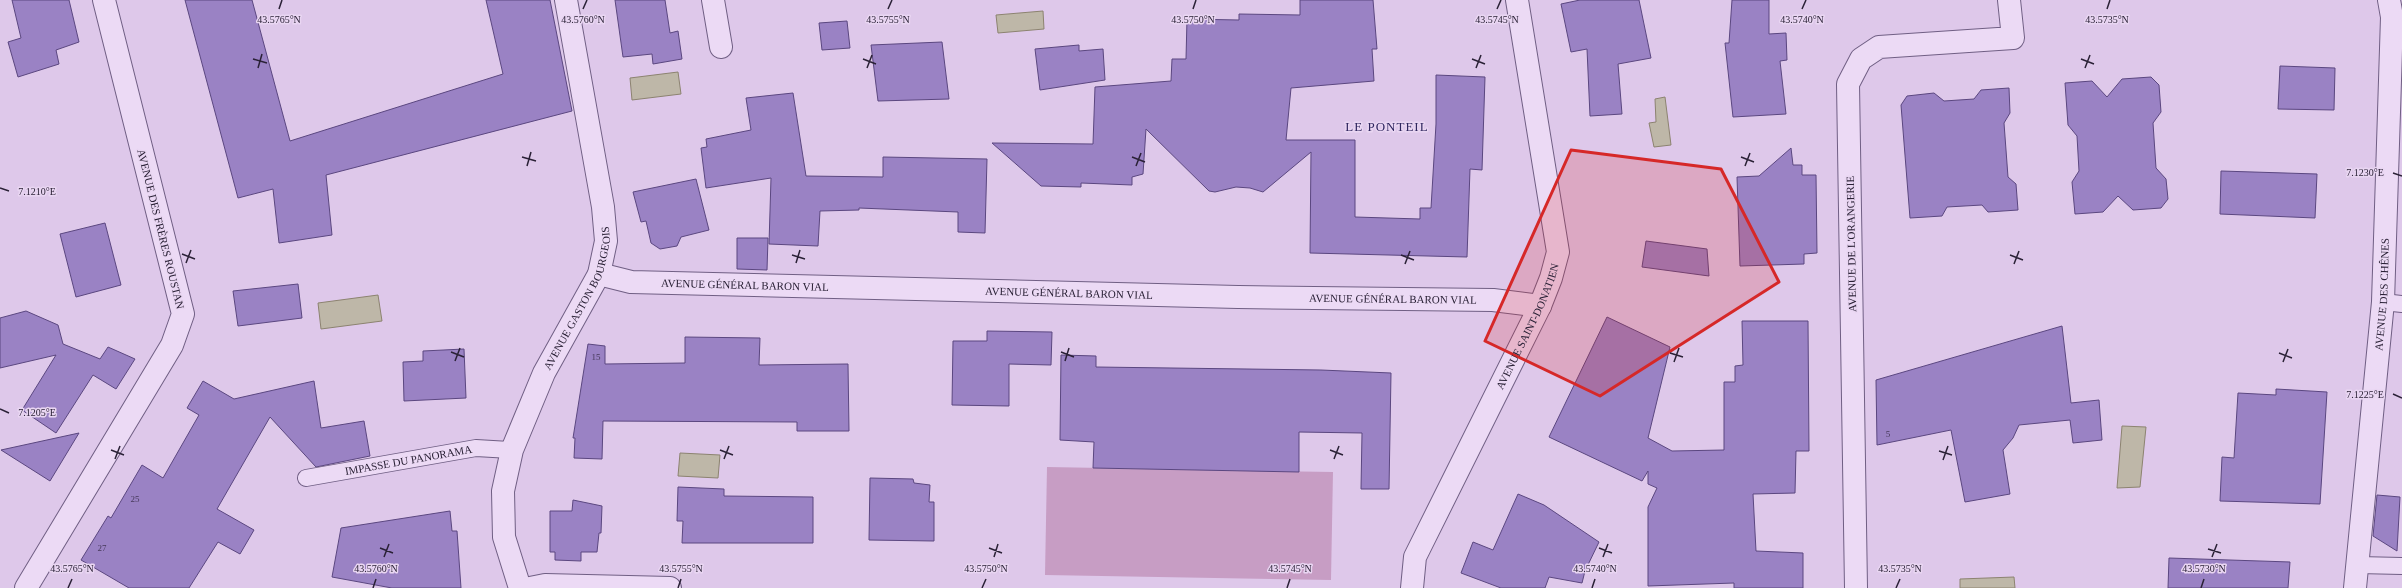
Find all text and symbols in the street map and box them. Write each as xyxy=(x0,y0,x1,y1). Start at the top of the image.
text: 43.5765°N xyxy=(257,14,301,25)
text: 43.5760°N xyxy=(561,14,605,25)
text: 43.5755°N xyxy=(866,14,910,25)
text: 43.5750°N xyxy=(1171,14,1215,25)
text: 43.5745°N xyxy=(1475,14,1519,25)
text: 43.5740°N xyxy=(1780,14,1824,25)
text: 43.5735°N xyxy=(2085,14,2129,25)
district label: LE PONTEIL xyxy=(1345,119,1429,134)
street label: AVENUE DES FRÈRES ROUSTAN xyxy=(135,148,187,310)
text: 7.1230°E xyxy=(2346,167,2384,178)
street label: AVENUE DE L'ORANGERIE xyxy=(1844,176,1858,312)
text: 7.1210°E xyxy=(18,186,56,197)
street label: AVENUE GASTON BOURGEOIS xyxy=(541,226,612,372)
street label: AVENUE DES CHÊNES xyxy=(2372,238,2391,351)
street label: AVENUE SAINT-DONATIEN xyxy=(1494,262,1561,391)
street label: AVENUE GÉNÉRAL BARON VIAL xyxy=(661,277,829,293)
street label: AVENUE GÉNÉRAL BARON VIAL xyxy=(985,285,1153,301)
street label: AVENUE GÉNÉRAL BARON VIAL xyxy=(1309,292,1477,306)
house number: 15 xyxy=(592,352,601,362)
text: 7.1225°E xyxy=(2346,389,2384,400)
text: 7.1205°E xyxy=(18,407,56,418)
house number: 5 xyxy=(1886,429,1891,439)
street label: IMPASSE DU PANORAMA xyxy=(344,443,473,477)
house number: 25 xyxy=(131,494,140,504)
house number: 27 xyxy=(98,543,107,553)
text: 43.5765°N xyxy=(50,563,94,574)
text: 43.5760°N xyxy=(354,563,398,574)
text: 43.5755°N xyxy=(659,563,703,574)
text: 43.5750°N xyxy=(964,563,1008,574)
text: 43.5745°N xyxy=(1268,563,1312,574)
text: 43.5740°N xyxy=(1573,563,1617,574)
text: 43.5735°N xyxy=(1878,563,1922,574)
text: 43.5730°N xyxy=(2182,563,2226,574)

